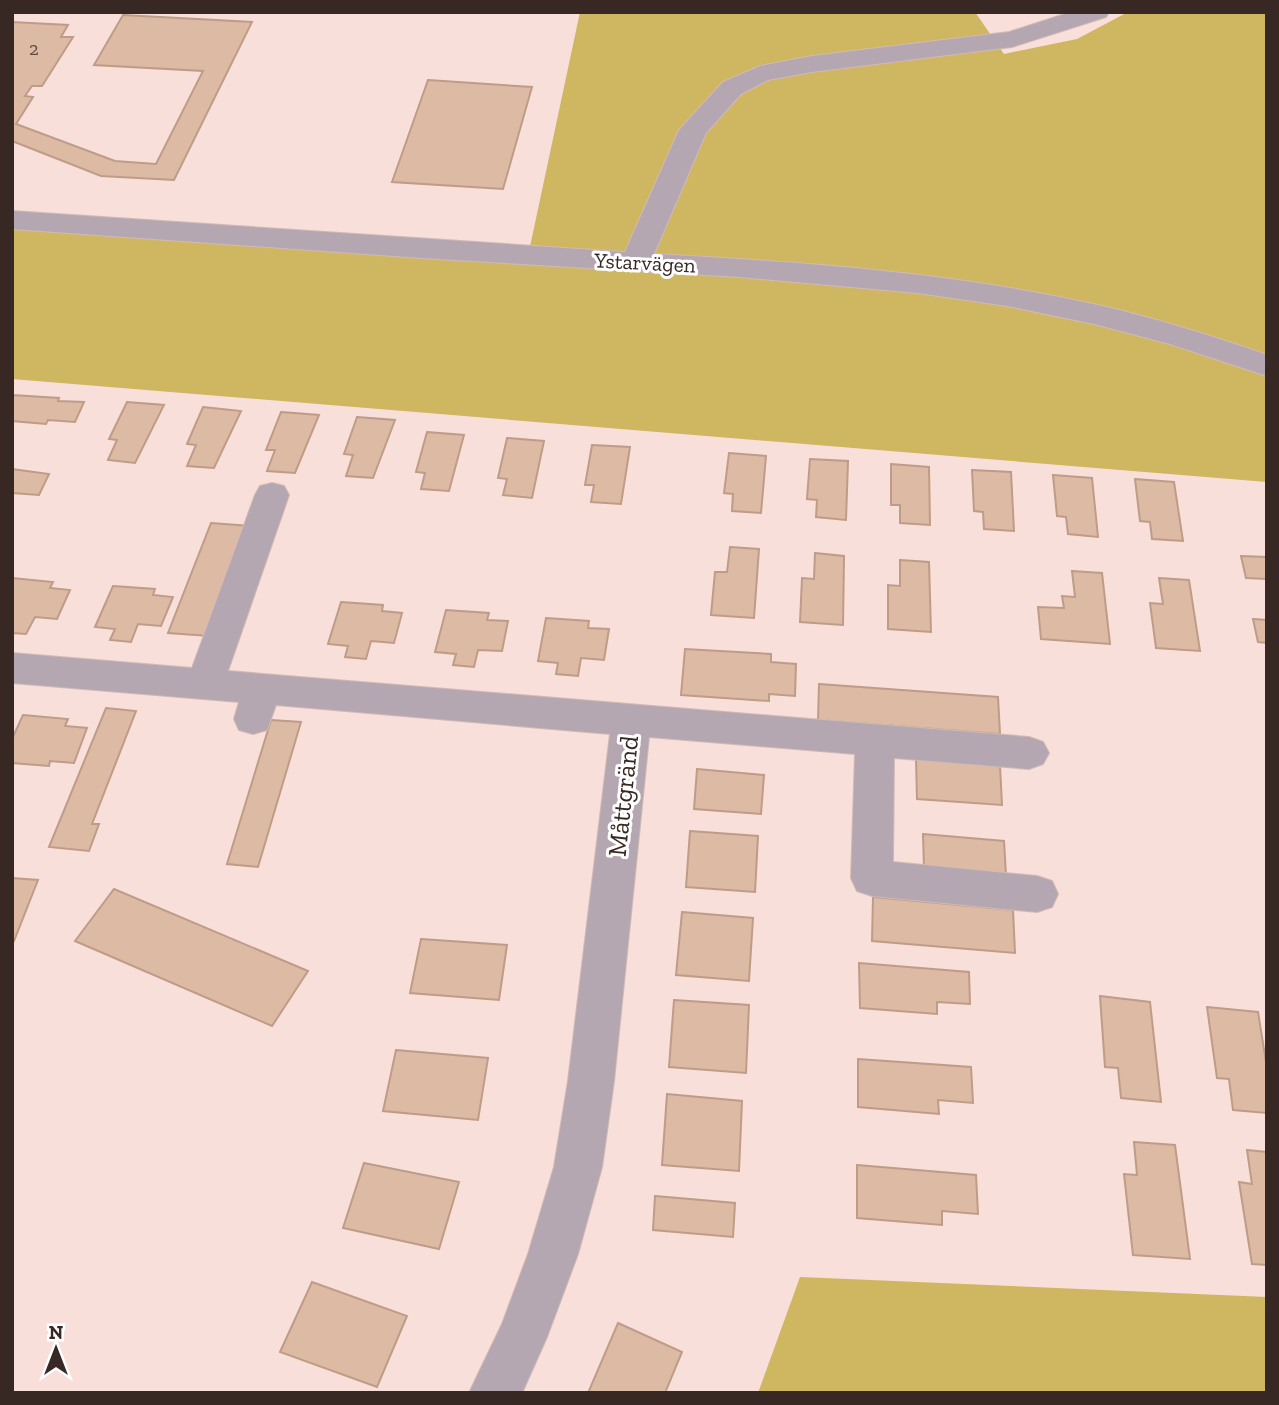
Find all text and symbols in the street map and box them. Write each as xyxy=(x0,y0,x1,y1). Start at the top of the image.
house number: 2 xyxy=(29,37,39,60)
street label: Ystarvägen xyxy=(593,247,696,278)
street label: Måttgränd xyxy=(601,734,645,858)
north arrow xyxy=(21,1314,91,1384)
text: N xyxy=(49,1321,63,1344)

